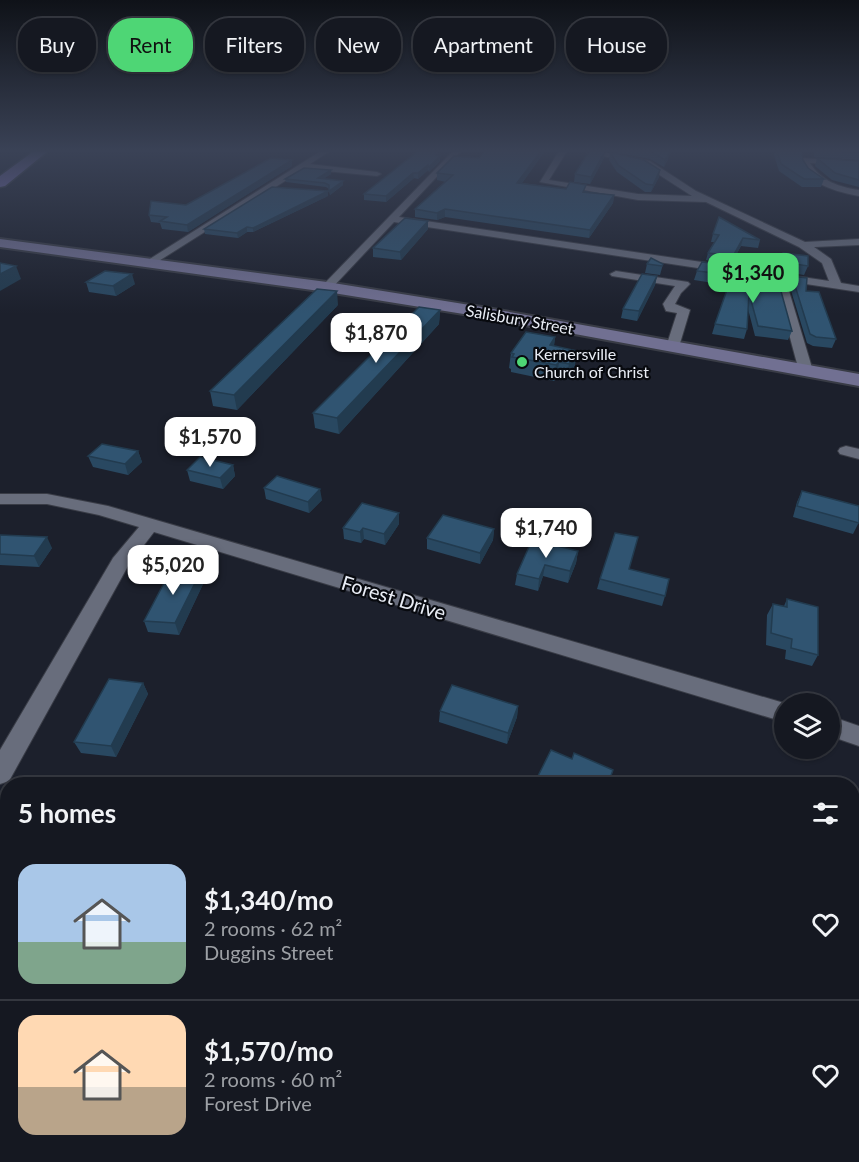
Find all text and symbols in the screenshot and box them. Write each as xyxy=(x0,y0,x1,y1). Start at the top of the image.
chip: Buy xyxy=(18,18,96,72)
chip: Rent xyxy=(108,18,193,72)
chip: Filters xyxy=(205,18,304,72)
chip: New xyxy=(316,18,401,72)
chip: Apartment xyxy=(413,18,554,72)
chip: House xyxy=(566,18,667,72)
pin: $1,340 xyxy=(704,253,802,304)
text: $1,340 xyxy=(722,260,784,284)
street label: Salisbury Street xyxy=(465,300,575,338)
pin: $1,870 xyxy=(327,313,425,364)
text: $1,870 xyxy=(345,320,407,344)
place label: Kernersville Church of Christ xyxy=(534,344,649,381)
marker: Kernersville Church of Christ xyxy=(515,355,529,369)
pin: $1,570 xyxy=(161,417,259,468)
text: $1,570 xyxy=(179,424,241,448)
pin: $1,740 xyxy=(497,508,595,559)
text: $1,740 xyxy=(515,515,577,539)
pin: $5,020 xyxy=(124,545,222,596)
text: $5,020 xyxy=(142,552,204,576)
street label: Forest Drive xyxy=(339,570,449,624)
map controls xyxy=(774,693,840,759)
button: layers xyxy=(774,693,840,759)
text: 5 homes xyxy=(18,797,116,829)
icon: filters xyxy=(809,797,842,830)
text: $1,340/mo xyxy=(204,884,334,916)
icon: home xyxy=(66,888,138,960)
icon: heart xyxy=(809,908,842,941)
text: 2 rooms · 62 m² xyxy=(204,916,342,940)
text: Duggins Street xyxy=(204,940,333,964)
text: $1,570/mo xyxy=(204,1035,334,1067)
icon: home xyxy=(66,1039,138,1111)
icon: heart xyxy=(809,1059,842,1092)
text: 2 rooms · 60 m² xyxy=(204,1067,342,1091)
text: Forest Drive xyxy=(204,1091,312,1115)

